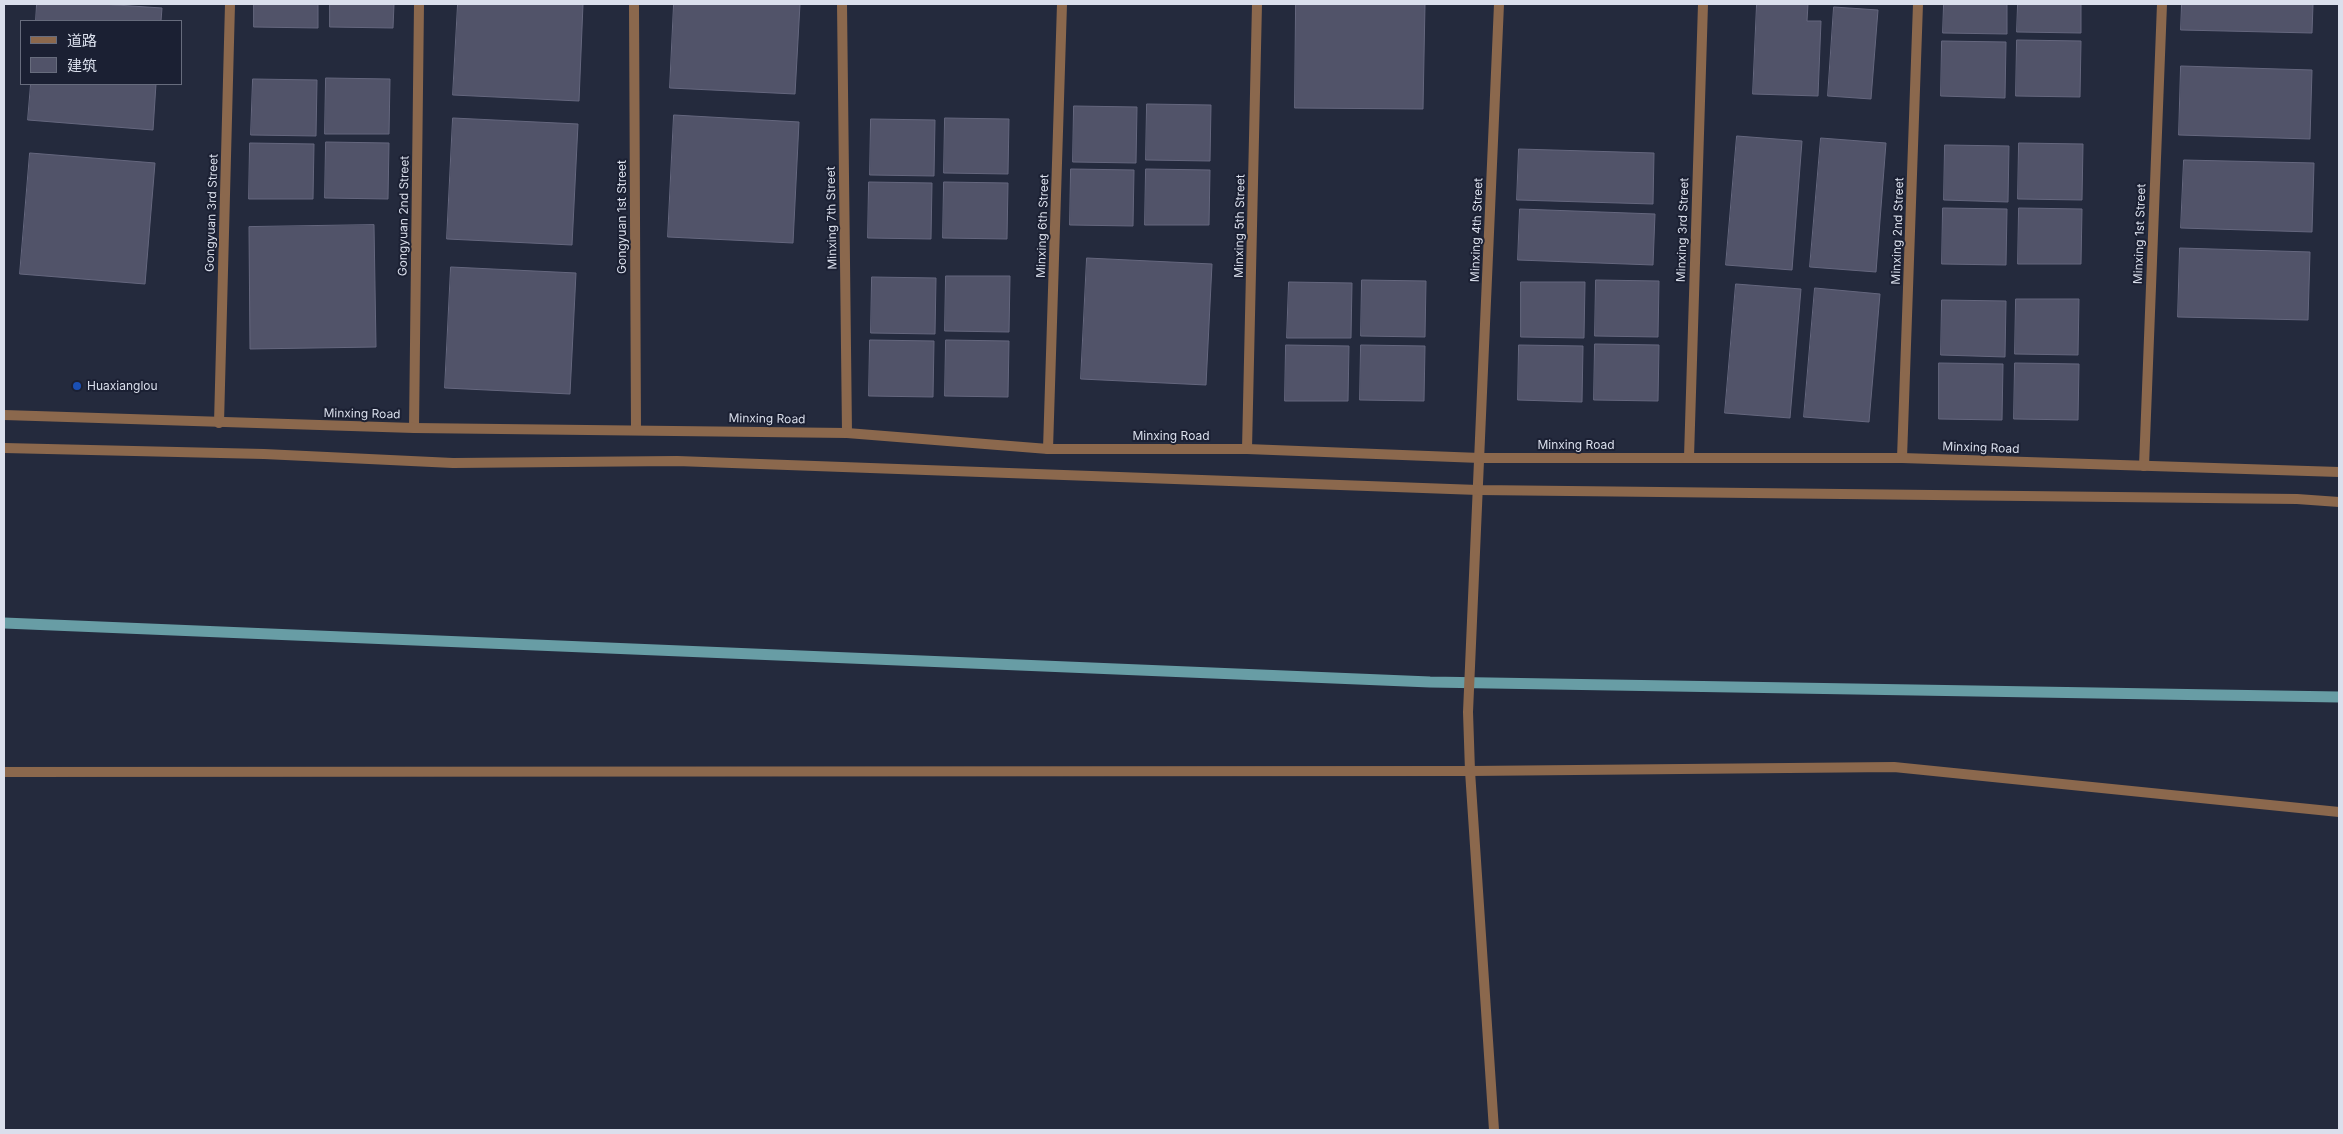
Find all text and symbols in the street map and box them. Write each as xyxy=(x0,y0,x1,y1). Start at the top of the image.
legend xyxy=(20,20,182,85)
text: 道路 xyxy=(67,31,97,50)
text: 建筑 xyxy=(67,56,97,75)
street label: Gongyuan 3rd Street xyxy=(203,154,221,272)
street label: Gongyuan 2nd Street xyxy=(396,156,412,276)
street label: Gongyuan 1st Street xyxy=(615,160,629,274)
street label: Minxing 7th Street xyxy=(824,166,840,270)
street label: Minxing 6th Street xyxy=(1034,174,1052,278)
street label: Minxing 5th Street xyxy=(1232,174,1248,278)
street label: Minxing 2nd Street xyxy=(1889,177,1907,285)
street label: Minxing 4th Street xyxy=(1468,178,1486,282)
street label: Minxing 3rd Street xyxy=(1674,178,1692,282)
street label: Minxing 1st Street xyxy=(2131,184,2149,284)
place label: Huaxianglou xyxy=(87,379,158,393)
marker: Huaxianglou xyxy=(71,380,83,392)
street label: Minxing Road xyxy=(323,406,401,422)
street label: Minxing Road xyxy=(728,411,806,427)
street label: Minxing Road xyxy=(1132,429,1210,443)
street label: Minxing Road xyxy=(1537,438,1615,452)
street label: Minxing Road xyxy=(1942,439,2020,457)

